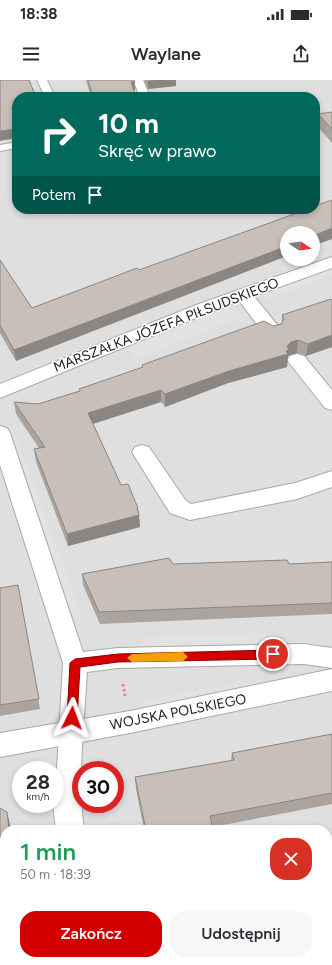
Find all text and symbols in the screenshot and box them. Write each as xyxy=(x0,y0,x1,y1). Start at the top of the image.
text: 18:38 xyxy=(20,5,58,23)
icon: menu xyxy=(20,43,42,65)
text: Waylane xyxy=(131,43,201,65)
icon: share xyxy=(290,43,312,65)
text: 10 m xyxy=(98,106,159,140)
icon: right xyxy=(32,108,84,160)
text: Skręć w prawo xyxy=(98,140,217,162)
icon: arrive xyxy=(84,184,106,206)
text: Potem xyxy=(32,186,76,204)
north arrow xyxy=(280,226,320,266)
map controls xyxy=(280,226,320,266)
street label: MARSZAŁKA JÓZEFA PIŁSUDSKIEGO xyxy=(51,274,281,376)
pin xyxy=(256,637,290,671)
icon: arrive xyxy=(262,643,284,665)
street label: WOJSKA POLSKIEGO xyxy=(108,690,248,734)
position arrow xyxy=(51,697,93,739)
speed limit sign: 30 xyxy=(72,761,124,813)
text: 28 xyxy=(26,770,50,794)
text: km/h xyxy=(27,790,49,803)
text: 1 min xyxy=(20,837,76,866)
button: close xyxy=(270,838,312,880)
text: 50 m · 18:39 xyxy=(20,867,91,882)
button: Zakończ xyxy=(20,911,162,957)
button: Udostępnij xyxy=(170,911,312,957)

